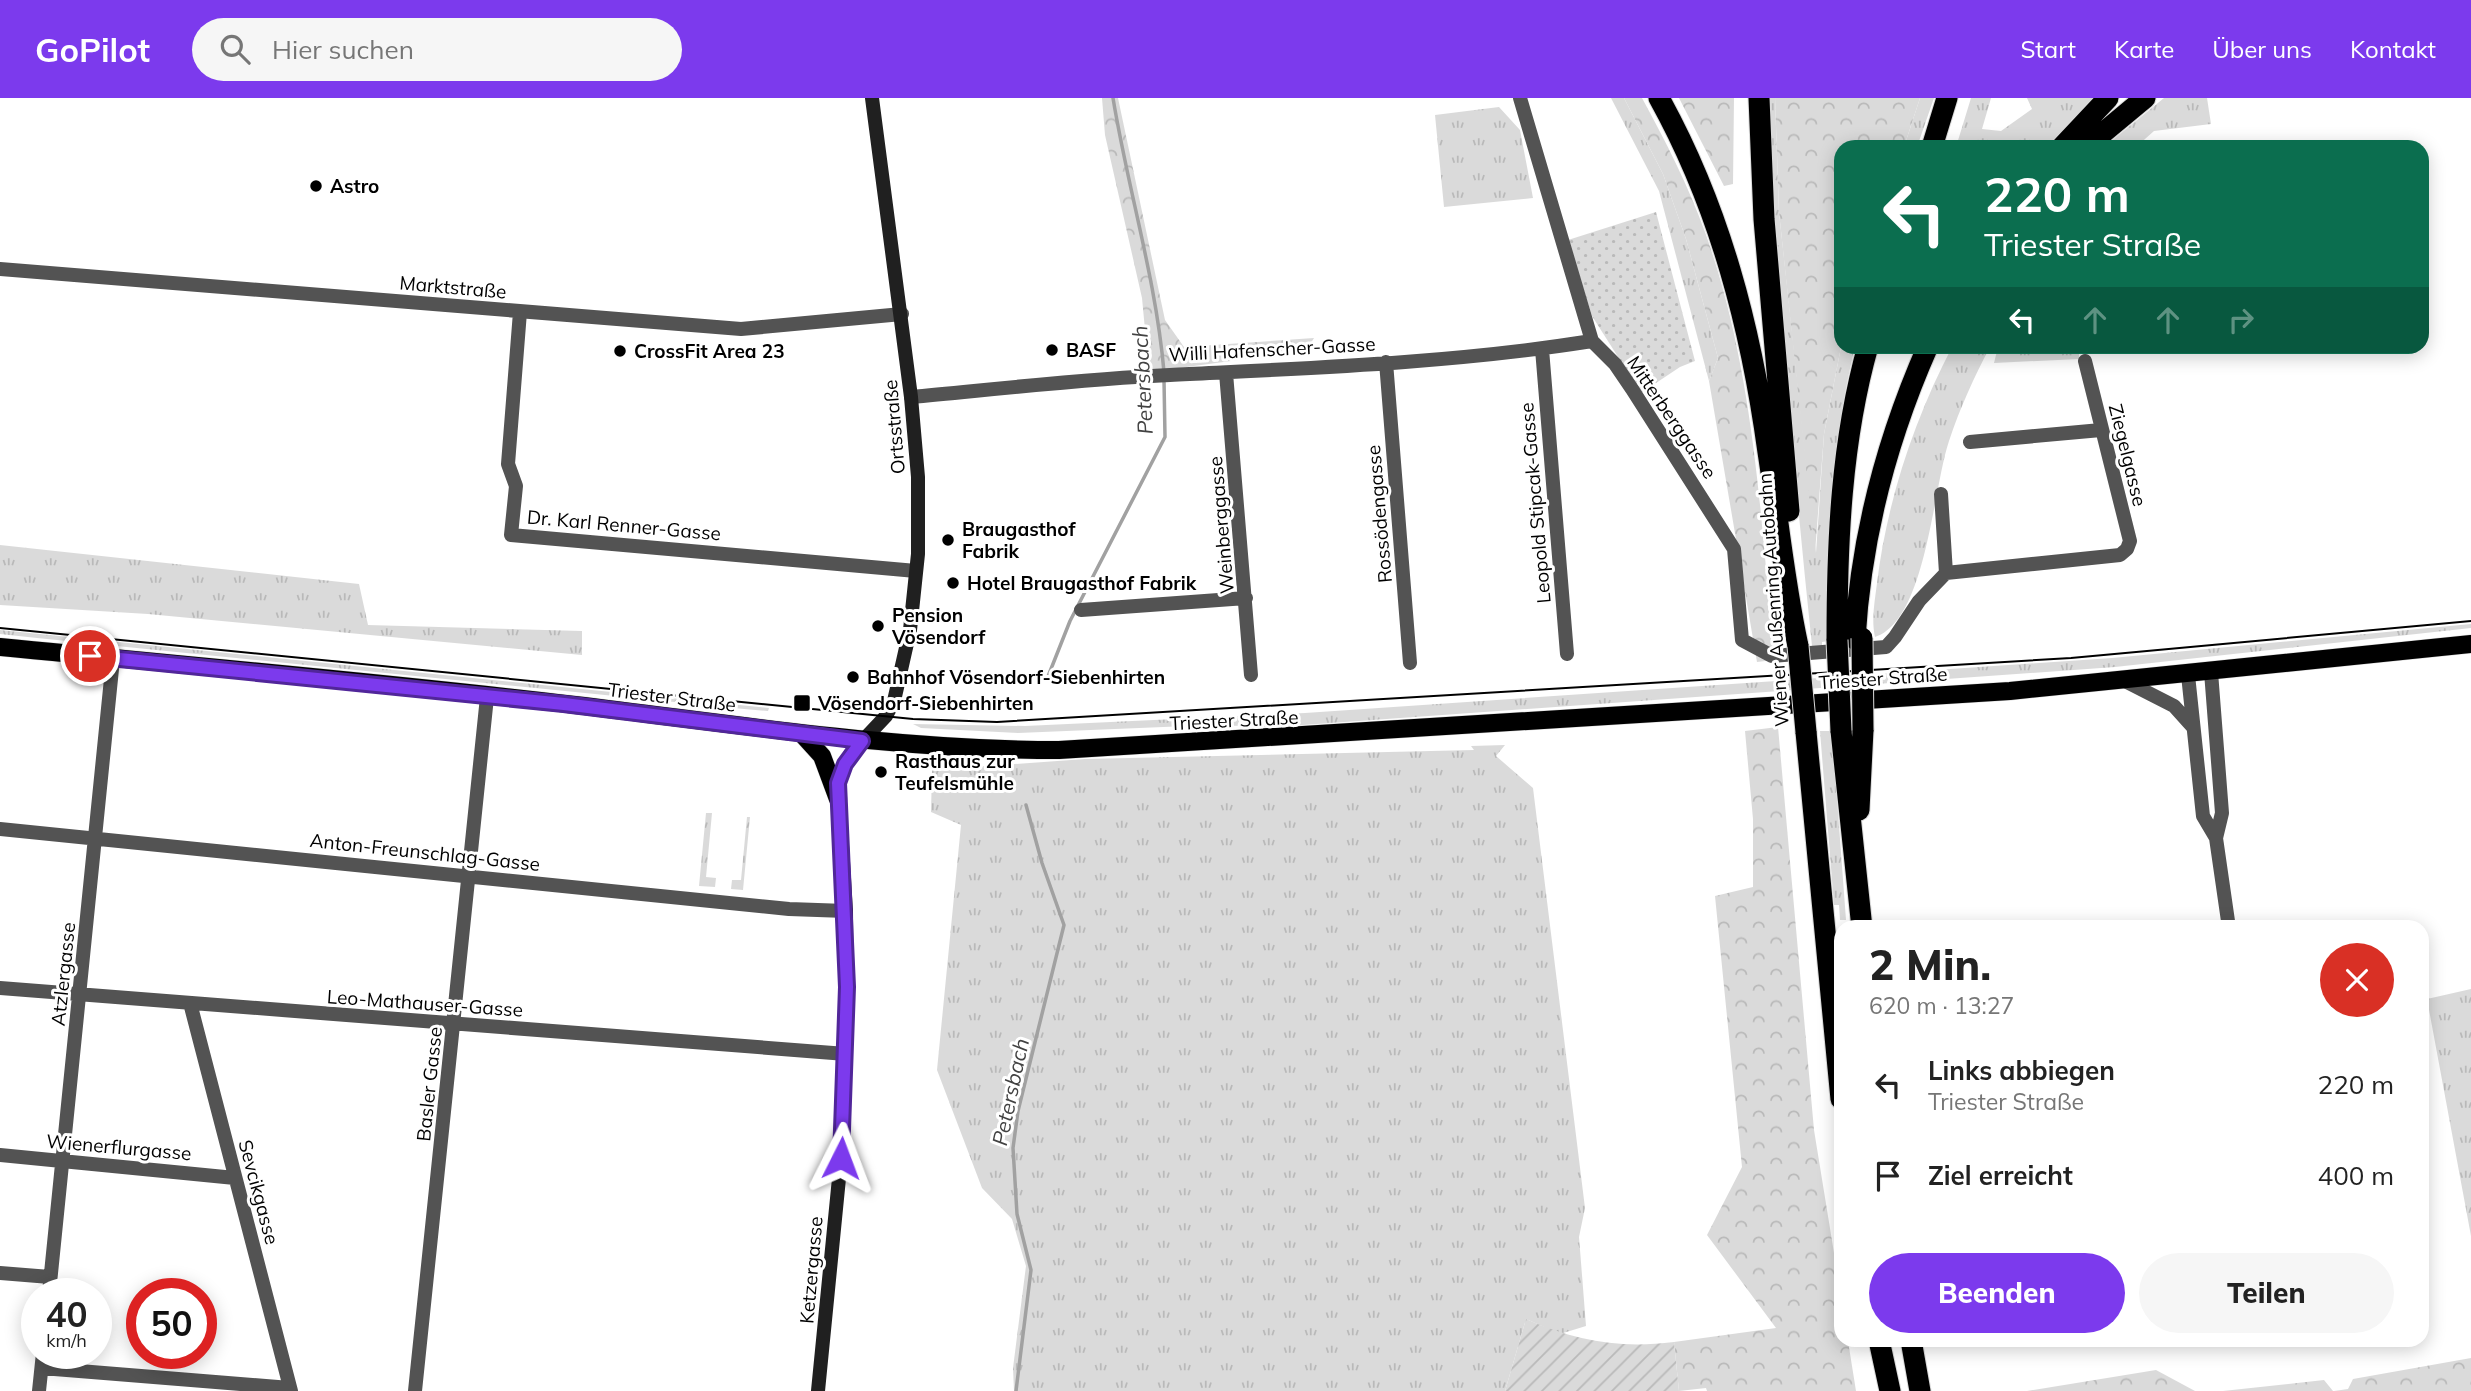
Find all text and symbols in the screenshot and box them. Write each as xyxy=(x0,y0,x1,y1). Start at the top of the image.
search box xyxy=(192,18,682,81)
text: GoPilot xyxy=(35,29,150,70)
icon: search xyxy=(216,30,254,68)
text: Hier suchen xyxy=(272,33,414,66)
text: Start xyxy=(2020,34,2076,64)
text: Karte xyxy=(2114,34,2174,64)
text: Über uns xyxy=(2212,34,2312,64)
text: Kontakt xyxy=(2350,34,2436,64)
text: 220 m xyxy=(1984,163,2130,224)
icon: left xyxy=(1869,168,1960,259)
place label: Astro xyxy=(330,174,379,198)
marker: Astro xyxy=(308,178,324,194)
text: Triester Straße xyxy=(1984,224,2201,264)
street label: Marktstraße xyxy=(398,270,508,304)
icon: left xyxy=(2003,301,2041,339)
icon: ahead xyxy=(2076,301,2114,339)
icon: ahead xyxy=(2149,301,2187,339)
icon: right xyxy=(2222,301,2260,339)
water label: Petersbach xyxy=(1126,325,1158,435)
street label: Willi Hafenscher-Gasse xyxy=(1168,332,1376,366)
place label: BASF xyxy=(1066,338,1116,362)
place label: CrossFit Area 23 xyxy=(634,339,785,363)
marker: BASF xyxy=(1044,342,1060,358)
marker: CrossFit Area 23 xyxy=(612,343,628,359)
street label: Mitterberggasse xyxy=(1622,351,1722,483)
street label: Ortsstraße xyxy=(878,379,910,475)
street label: Ziegelgasse xyxy=(2104,401,2152,509)
street label: Leopold Stipcak-Gasse xyxy=(1514,402,1556,604)
street label: Rossödengasse xyxy=(1361,444,1397,584)
street label: Weinberggasse xyxy=(1203,455,1239,595)
street label: Wiener Außenring Autobahn xyxy=(1752,472,1794,728)
street label: Dr. Karl Renner-Gasse xyxy=(526,505,722,545)
place label: Braugasthof Fabrik xyxy=(962,517,1076,563)
marker: Braugasthof Fabrik xyxy=(940,532,956,548)
place label: Hotel Braugasthof Fabrik xyxy=(967,571,1197,595)
marker: Hotel Braugasthof Fabrik xyxy=(945,575,961,591)
place label: Pension Vösendorf xyxy=(891,603,986,649)
marker: Pension Vösendorf xyxy=(870,618,886,634)
pin xyxy=(60,626,120,686)
icon: arrive xyxy=(71,637,109,675)
street label: Triester Straße xyxy=(1818,662,1948,694)
place label: Bahnhof Vösendorf-Siebenhirten xyxy=(867,665,1165,689)
marker: Bahnhof Vösendorf-Siebenhirten xyxy=(845,669,861,685)
street label: Triester Straße xyxy=(607,677,737,717)
place label: Vösendorf-Siebenhirten xyxy=(817,691,1034,715)
marker: Vösendorf-Siebenhirten xyxy=(792,693,812,713)
street label: Triester Straße xyxy=(1169,705,1299,735)
place label: Rasthaus zur Teufelsmühle xyxy=(895,749,1015,795)
marker: Rasthaus zur Teufelsmühle xyxy=(873,764,889,780)
street label: Anton-Freunschlag-Gasse xyxy=(309,828,541,876)
street label: Atzlergasse xyxy=(46,921,80,1027)
text: 2 Min. xyxy=(1869,938,1991,991)
button: close xyxy=(2320,943,2394,1017)
street label: Leo-Mathauser-Gasse xyxy=(326,984,524,1022)
text: 620 m · 13:27 xyxy=(1869,991,2014,1020)
street label: Basler Gasse xyxy=(411,1026,447,1142)
water label: Petersbach xyxy=(986,1036,1034,1148)
text: Links abbiegen xyxy=(1928,1054,2115,1087)
icon: left xyxy=(1869,1066,1907,1104)
text: 220 m xyxy=(2318,1068,2394,1101)
text: Triester Straße xyxy=(1928,1087,2084,1116)
position arrow xyxy=(804,1121,878,1195)
street label: Wienerflurgasse xyxy=(45,1129,193,1165)
street label: Sevcikgasse xyxy=(233,1137,285,1247)
icon: arrive xyxy=(1869,1157,1907,1195)
text: Ziel erreicht xyxy=(1928,1159,2073,1192)
text: 400 m xyxy=(2318,1159,2394,1192)
street label: Ketzergasse xyxy=(794,1215,828,1325)
button: Beenden xyxy=(1869,1253,2125,1333)
button: Teilen xyxy=(2139,1253,2394,1333)
speed limit sign: 50 xyxy=(126,1278,217,1369)
text: 40 xyxy=(45,1292,88,1336)
text: km/h xyxy=(46,1329,87,1352)

